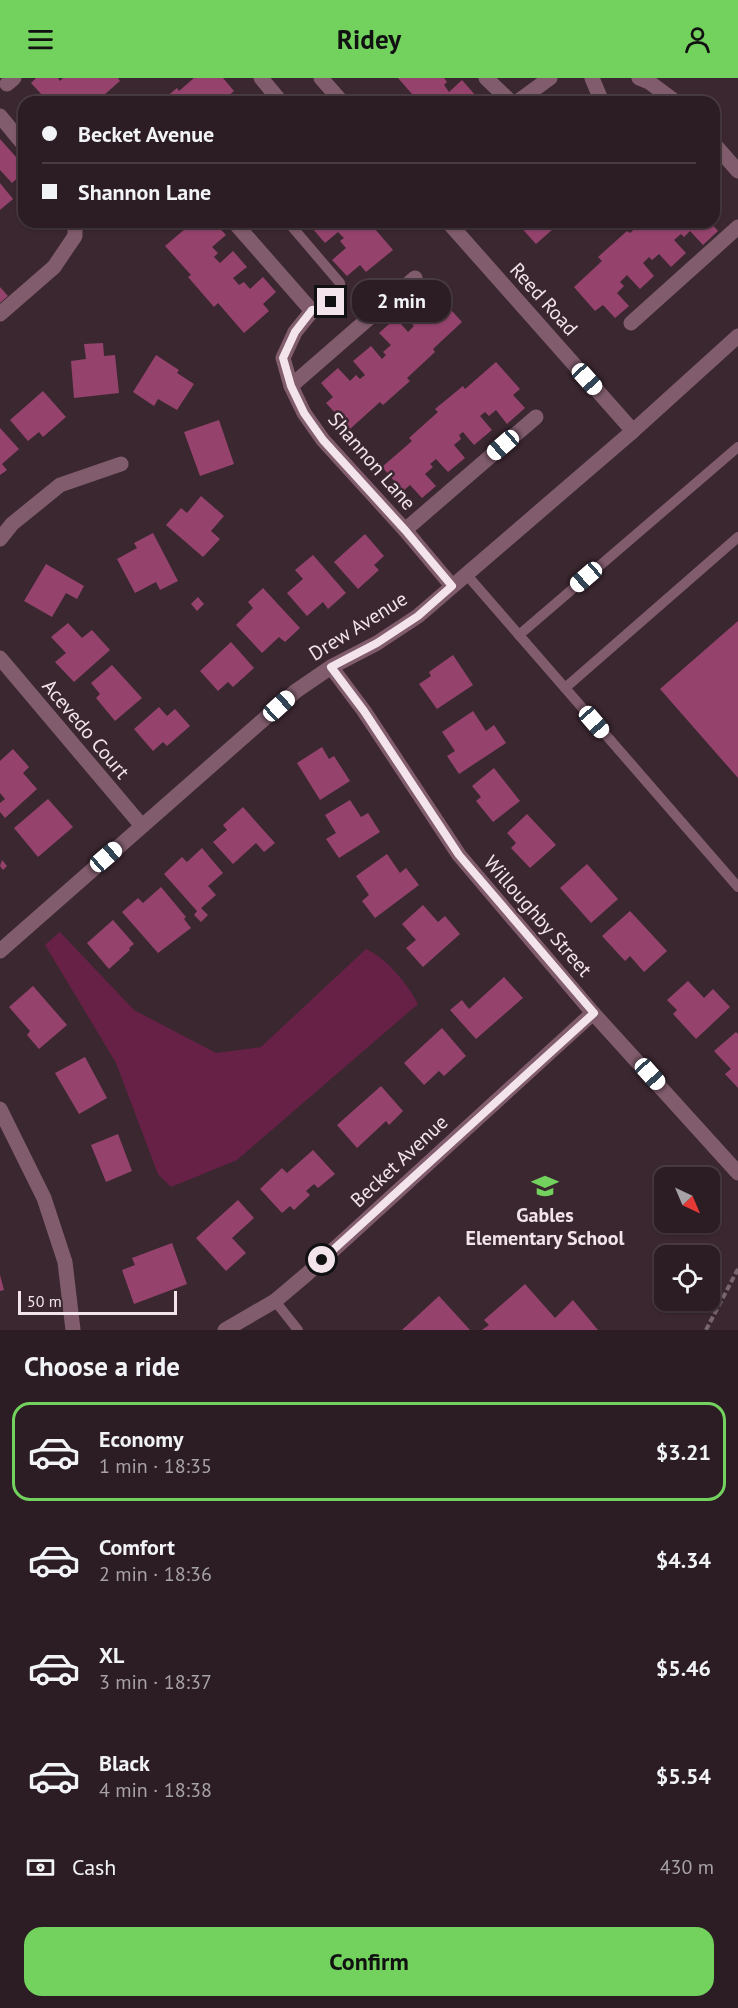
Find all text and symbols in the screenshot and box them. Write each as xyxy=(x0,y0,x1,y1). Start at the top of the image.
text: Ridey xyxy=(337,22,401,56)
icon: menu xyxy=(24,23,57,56)
icon: person xyxy=(681,23,714,56)
text: Becket Avenue xyxy=(78,120,214,148)
text: Shannon Lane xyxy=(78,178,211,206)
street label: Reed Road xyxy=(504,257,584,341)
callout: 2 min xyxy=(352,281,451,323)
route end xyxy=(317,288,344,315)
text: 2 min xyxy=(377,288,426,314)
car xyxy=(568,360,606,398)
street label: Shannon Lane xyxy=(322,407,422,515)
car xyxy=(484,426,522,464)
car xyxy=(567,558,605,596)
street label: Drew Avenue xyxy=(304,586,412,666)
street label: Acevedo Court xyxy=(37,674,135,784)
car xyxy=(260,687,298,725)
car xyxy=(575,703,613,741)
car xyxy=(87,838,125,876)
street label: Willoughby Street xyxy=(478,850,598,982)
car xyxy=(631,1055,669,1093)
street label: Becket Avenue xyxy=(345,1109,453,1213)
north arrow xyxy=(654,1167,720,1233)
map controls xyxy=(654,1167,720,1311)
school or university icon: Gables Elementary School xyxy=(530,1171,560,1201)
place label: Gables Elementary School xyxy=(466,1202,625,1251)
button: locate xyxy=(654,1245,720,1311)
route start xyxy=(308,1246,335,1273)
scale bar xyxy=(18,1288,177,1316)
text: 50 m xyxy=(27,1291,62,1311)
text: Choose a ride xyxy=(24,1349,180,1383)
icon: car xyxy=(27,1425,81,1479)
text: Economy xyxy=(99,1425,183,1453)
text: $3.21 xyxy=(656,1438,711,1466)
text: 1 min · 18:35 xyxy=(99,1453,212,1479)
icon: car xyxy=(27,1533,81,1587)
text: Comfort xyxy=(99,1533,175,1561)
text: $4.34 xyxy=(656,1546,711,1574)
text: 2 min · 18:36 xyxy=(99,1561,212,1587)
icon: car xyxy=(27,1641,81,1695)
text: XL xyxy=(99,1641,124,1669)
text: $5.46 xyxy=(656,1654,711,1682)
text: 3 min · 18:37 xyxy=(99,1669,212,1695)
icon: car xyxy=(27,1749,81,1803)
text: Black xyxy=(99,1749,150,1777)
text: $5.54 xyxy=(656,1762,711,1790)
text: 4 min · 18:38 xyxy=(99,1777,212,1803)
icon: cash xyxy=(24,1851,57,1884)
text: Cash xyxy=(72,1853,116,1881)
text: 430 m xyxy=(660,1854,714,1880)
button: Confirm xyxy=(24,1927,714,1996)

